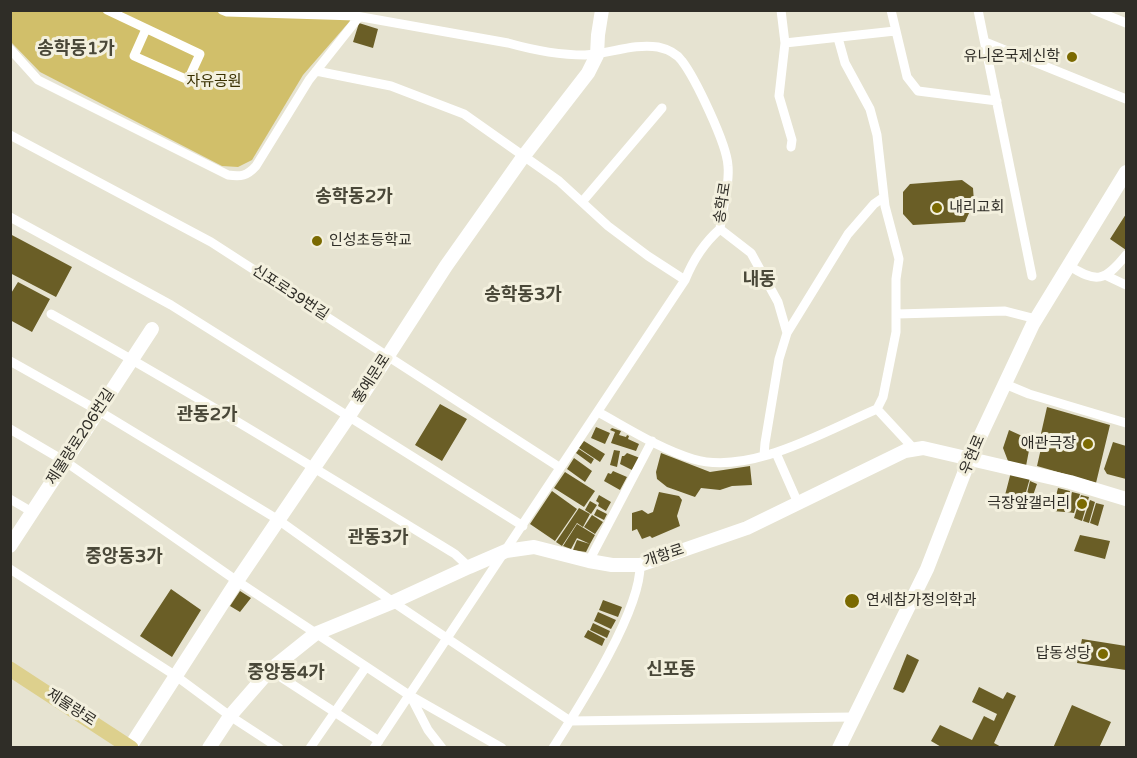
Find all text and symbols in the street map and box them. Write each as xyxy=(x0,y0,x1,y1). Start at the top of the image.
district label: 송학동1가 xyxy=(37,38,115,60)
place label: 유니온국제신학 xyxy=(963,48,1060,66)
marker: 유니온국제신학 xyxy=(1065,50,1079,64)
park label: 자유공원 xyxy=(186,73,242,91)
street label: 송학로 xyxy=(711,181,735,225)
district label: 송학동2가 xyxy=(315,186,393,208)
place label: 내리교회 xyxy=(949,199,1004,217)
marker: 내리교회 xyxy=(930,201,944,215)
place label: 인성초등학교 xyxy=(329,232,412,250)
marker: 인성초등학교 xyxy=(310,234,324,248)
street label: 신포로39번길 xyxy=(248,262,332,324)
district label: 내동 xyxy=(742,269,776,291)
district label: 송학동3가 xyxy=(484,284,562,306)
street label: 홍예문로 xyxy=(349,351,395,407)
street label: 제물량로206번길 xyxy=(43,386,119,488)
district label: 관동2가 xyxy=(177,404,237,426)
street label: 우현로 xyxy=(957,432,989,478)
place label: 애관극장 xyxy=(1021,435,1076,453)
marker: 애관극장 xyxy=(1081,437,1095,451)
place label: 극장앞갤러리 xyxy=(987,495,1070,513)
marker: 극장앞갤러리 xyxy=(1075,497,1089,511)
district label: 관동3가 xyxy=(348,527,408,549)
street label: 개항로 xyxy=(642,541,686,571)
district label: 중앙동3가 xyxy=(85,546,163,568)
marker: 연세참가정의학과 xyxy=(843,592,861,610)
place label: 연세참가정의학과 xyxy=(866,592,976,610)
place label: 답동성당 xyxy=(1036,645,1091,663)
marker: 답동성당 xyxy=(1096,647,1110,661)
district label: 신포동 xyxy=(646,659,696,681)
district label: 중앙동4가 xyxy=(247,662,325,684)
street label: 제물량로 xyxy=(43,685,99,731)

